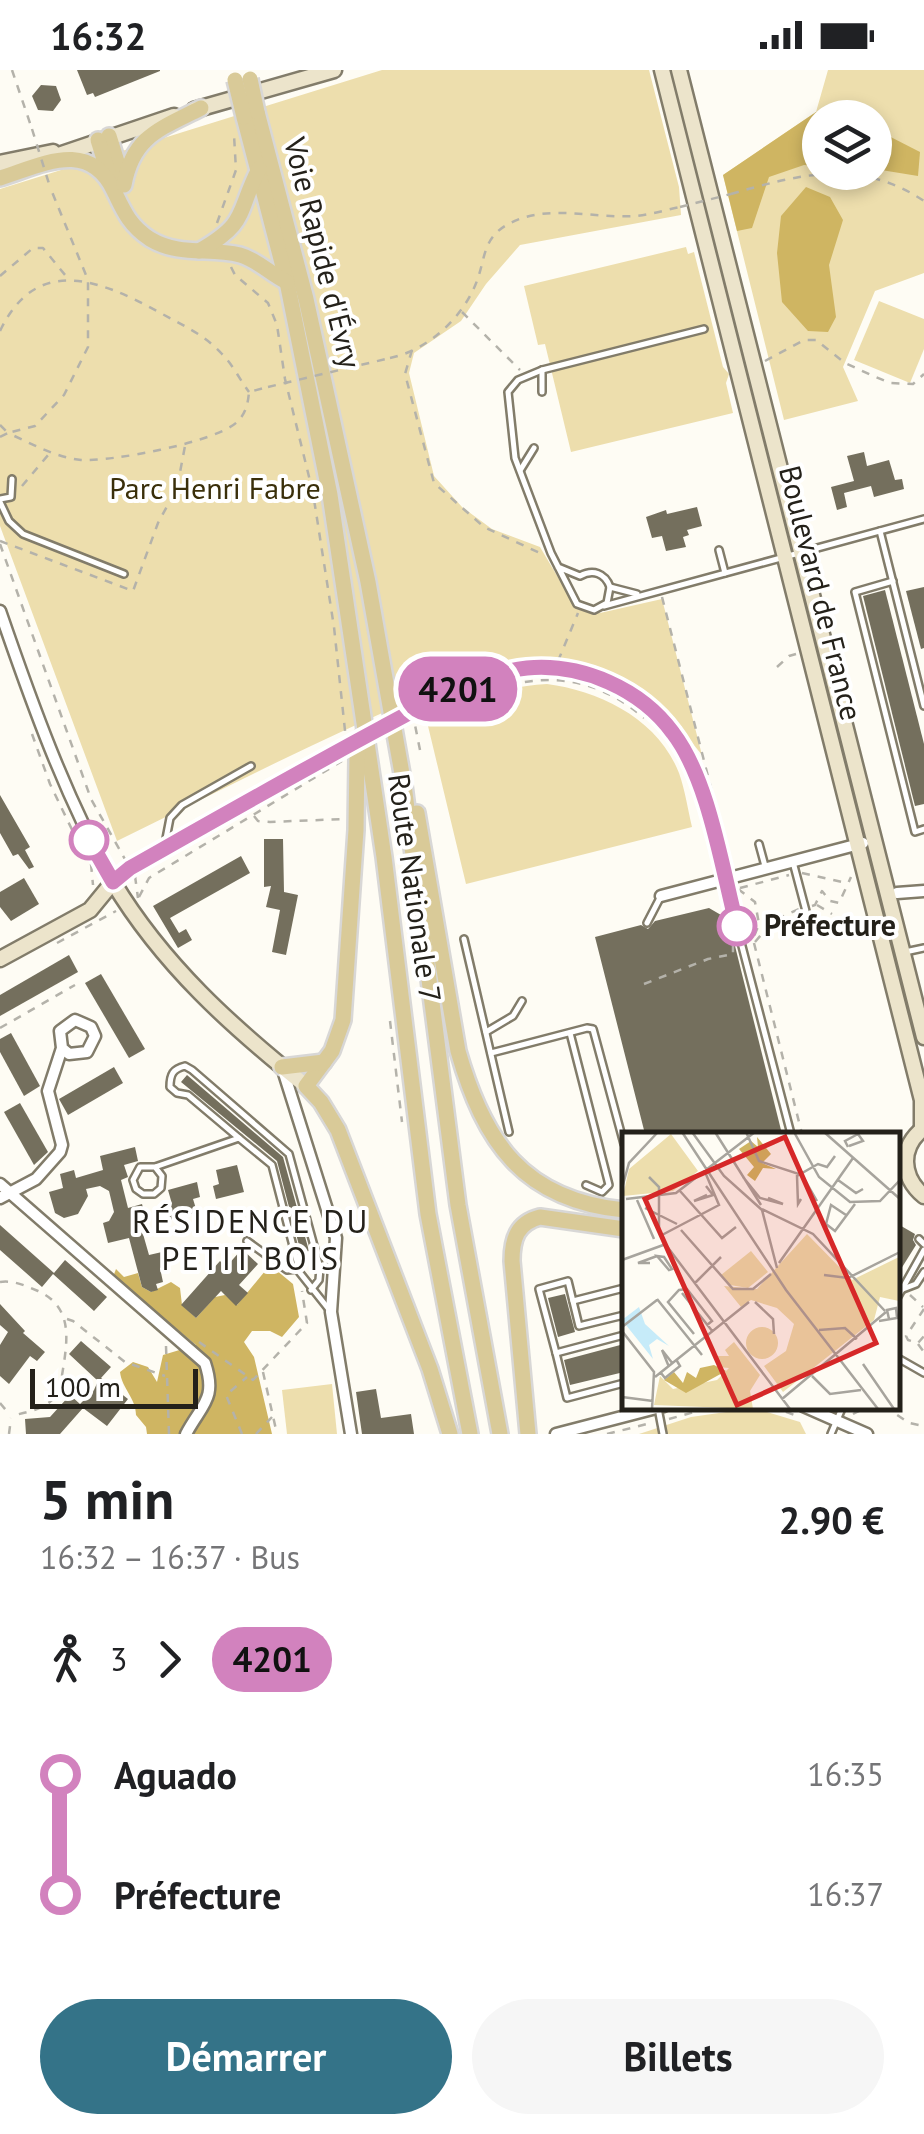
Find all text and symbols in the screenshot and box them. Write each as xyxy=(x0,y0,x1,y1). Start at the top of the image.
text: 16:32 xyxy=(50,11,146,60)
map controls xyxy=(802,100,892,190)
button: layers xyxy=(802,100,892,190)
street label: Voie Rapide d'Évry xyxy=(276,132,371,372)
street label: Boulevard de France xyxy=(771,461,872,724)
park label: Parc Henri Fabre xyxy=(109,468,321,507)
line badge: 4201 xyxy=(388,656,528,722)
text: 4201 xyxy=(418,666,498,712)
street label: Route Nationale 7 xyxy=(380,771,451,1005)
unlabelled marker xyxy=(70,821,108,859)
place label: Préfecture xyxy=(764,905,896,944)
marker: Préfecture xyxy=(718,907,756,945)
inset map xyxy=(622,1132,899,1409)
district label: RÉSIDENCE DU PETIT BOIS xyxy=(132,1200,370,1279)
scale bar xyxy=(30,1364,198,1408)
text: 100 m xyxy=(45,1368,121,1405)
text: 5 min xyxy=(40,1463,174,1534)
text: 2.90 € xyxy=(779,1495,884,1544)
text: 16:32 – 16:37 · Bus xyxy=(40,1536,300,1578)
icon: walk xyxy=(40,1632,95,1687)
icon: forward xyxy=(142,1632,197,1687)
text: 4201 xyxy=(232,1636,312,1682)
text: 3 xyxy=(110,1638,127,1680)
text: Aguado xyxy=(114,1750,237,1799)
text: 16:35 xyxy=(807,1753,884,1795)
text: Préfecture xyxy=(114,1870,281,1919)
text: 16:37 xyxy=(807,1873,884,1915)
button: Démarrer xyxy=(40,1999,452,2114)
button: Billets xyxy=(472,1999,884,2114)

